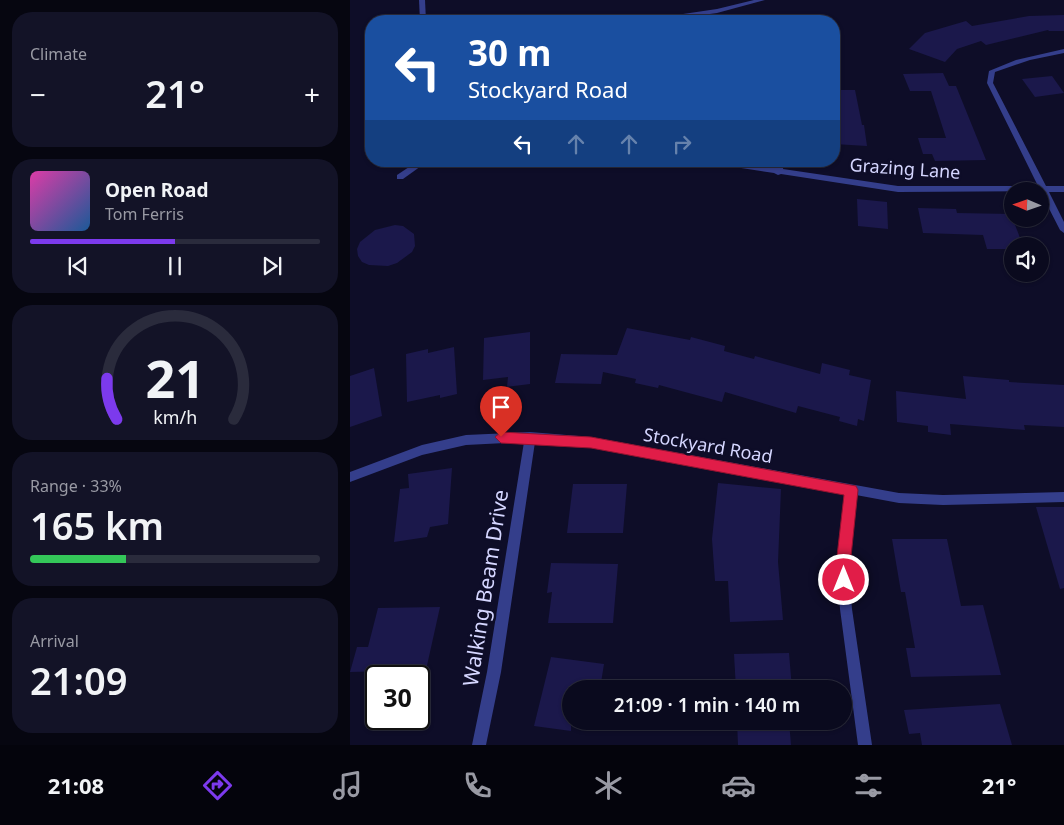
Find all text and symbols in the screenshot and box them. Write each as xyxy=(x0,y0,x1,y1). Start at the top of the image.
text: 30 m xyxy=(468,29,551,76)
icon: left xyxy=(385,35,450,100)
text: Climate xyxy=(30,43,87,65)
text: 21° xyxy=(145,67,205,119)
text: Stockyard Road xyxy=(468,74,628,104)
text: − xyxy=(30,75,46,113)
text: + xyxy=(304,75,320,113)
icon: left xyxy=(509,130,537,158)
icon: ahead xyxy=(562,130,590,158)
icon: ahead xyxy=(615,130,643,158)
icon: right xyxy=(668,130,696,158)
street label: Grazing Lane xyxy=(849,152,961,184)
text: Open Road xyxy=(105,177,208,203)
north arrow xyxy=(1004,182,1049,228)
map controls xyxy=(1004,182,1049,282)
text: Tom Ferris xyxy=(105,203,184,225)
button: sound xyxy=(1004,237,1049,282)
icon: previous xyxy=(64,252,92,280)
icon: pause xyxy=(161,252,189,280)
icon: next xyxy=(258,252,286,280)
text: 21 xyxy=(145,342,205,413)
pin xyxy=(480,386,522,437)
icon: arrive xyxy=(487,393,515,421)
text: km/h xyxy=(153,405,197,429)
street label: Stockyard Road xyxy=(642,422,775,468)
text: Range · 33% xyxy=(30,475,122,497)
street label: Walking Beam Drive xyxy=(456,488,514,688)
text: 165 km xyxy=(30,499,164,551)
position arrow xyxy=(817,553,869,605)
text: Arrival xyxy=(30,630,79,652)
text: 21:09 xyxy=(30,654,127,706)
speed limit sign: 30 xyxy=(365,665,430,730)
text: 21:09 · 1 min · 140 m xyxy=(614,692,800,718)
icon: directions xyxy=(200,768,235,803)
icon: music xyxy=(330,768,365,803)
icon: phone xyxy=(460,768,495,803)
icon: climate xyxy=(591,768,626,803)
icon: car xyxy=(721,768,756,803)
icon: filters xyxy=(851,768,886,803)
text: 21:08 xyxy=(48,770,104,800)
text: 21° xyxy=(982,770,1016,800)

